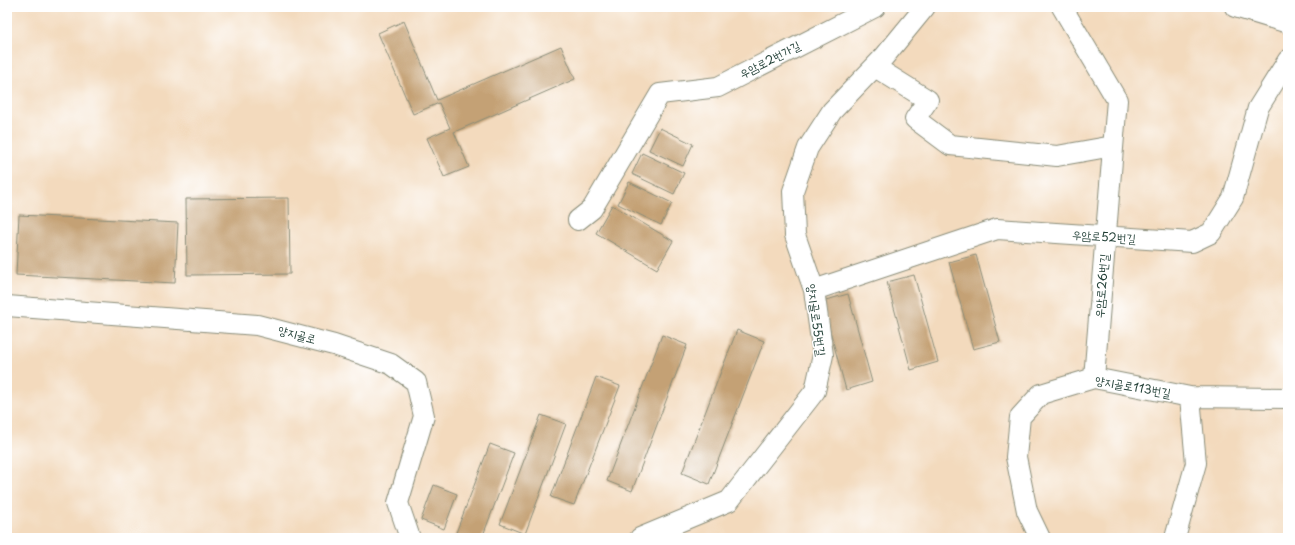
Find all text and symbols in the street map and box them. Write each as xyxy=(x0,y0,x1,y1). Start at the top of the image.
street label: 우암로2번가길 xyxy=(736,36,804,82)
street label: 우암로52번길 xyxy=(1071,225,1137,247)
street label: 우암로26번길 xyxy=(1089,253,1113,319)
street label: 양지골로55번길 xyxy=(803,282,831,358)
street label: 양지골로 xyxy=(276,320,318,348)
street label: 양지골로113번길 xyxy=(1094,370,1173,402)

